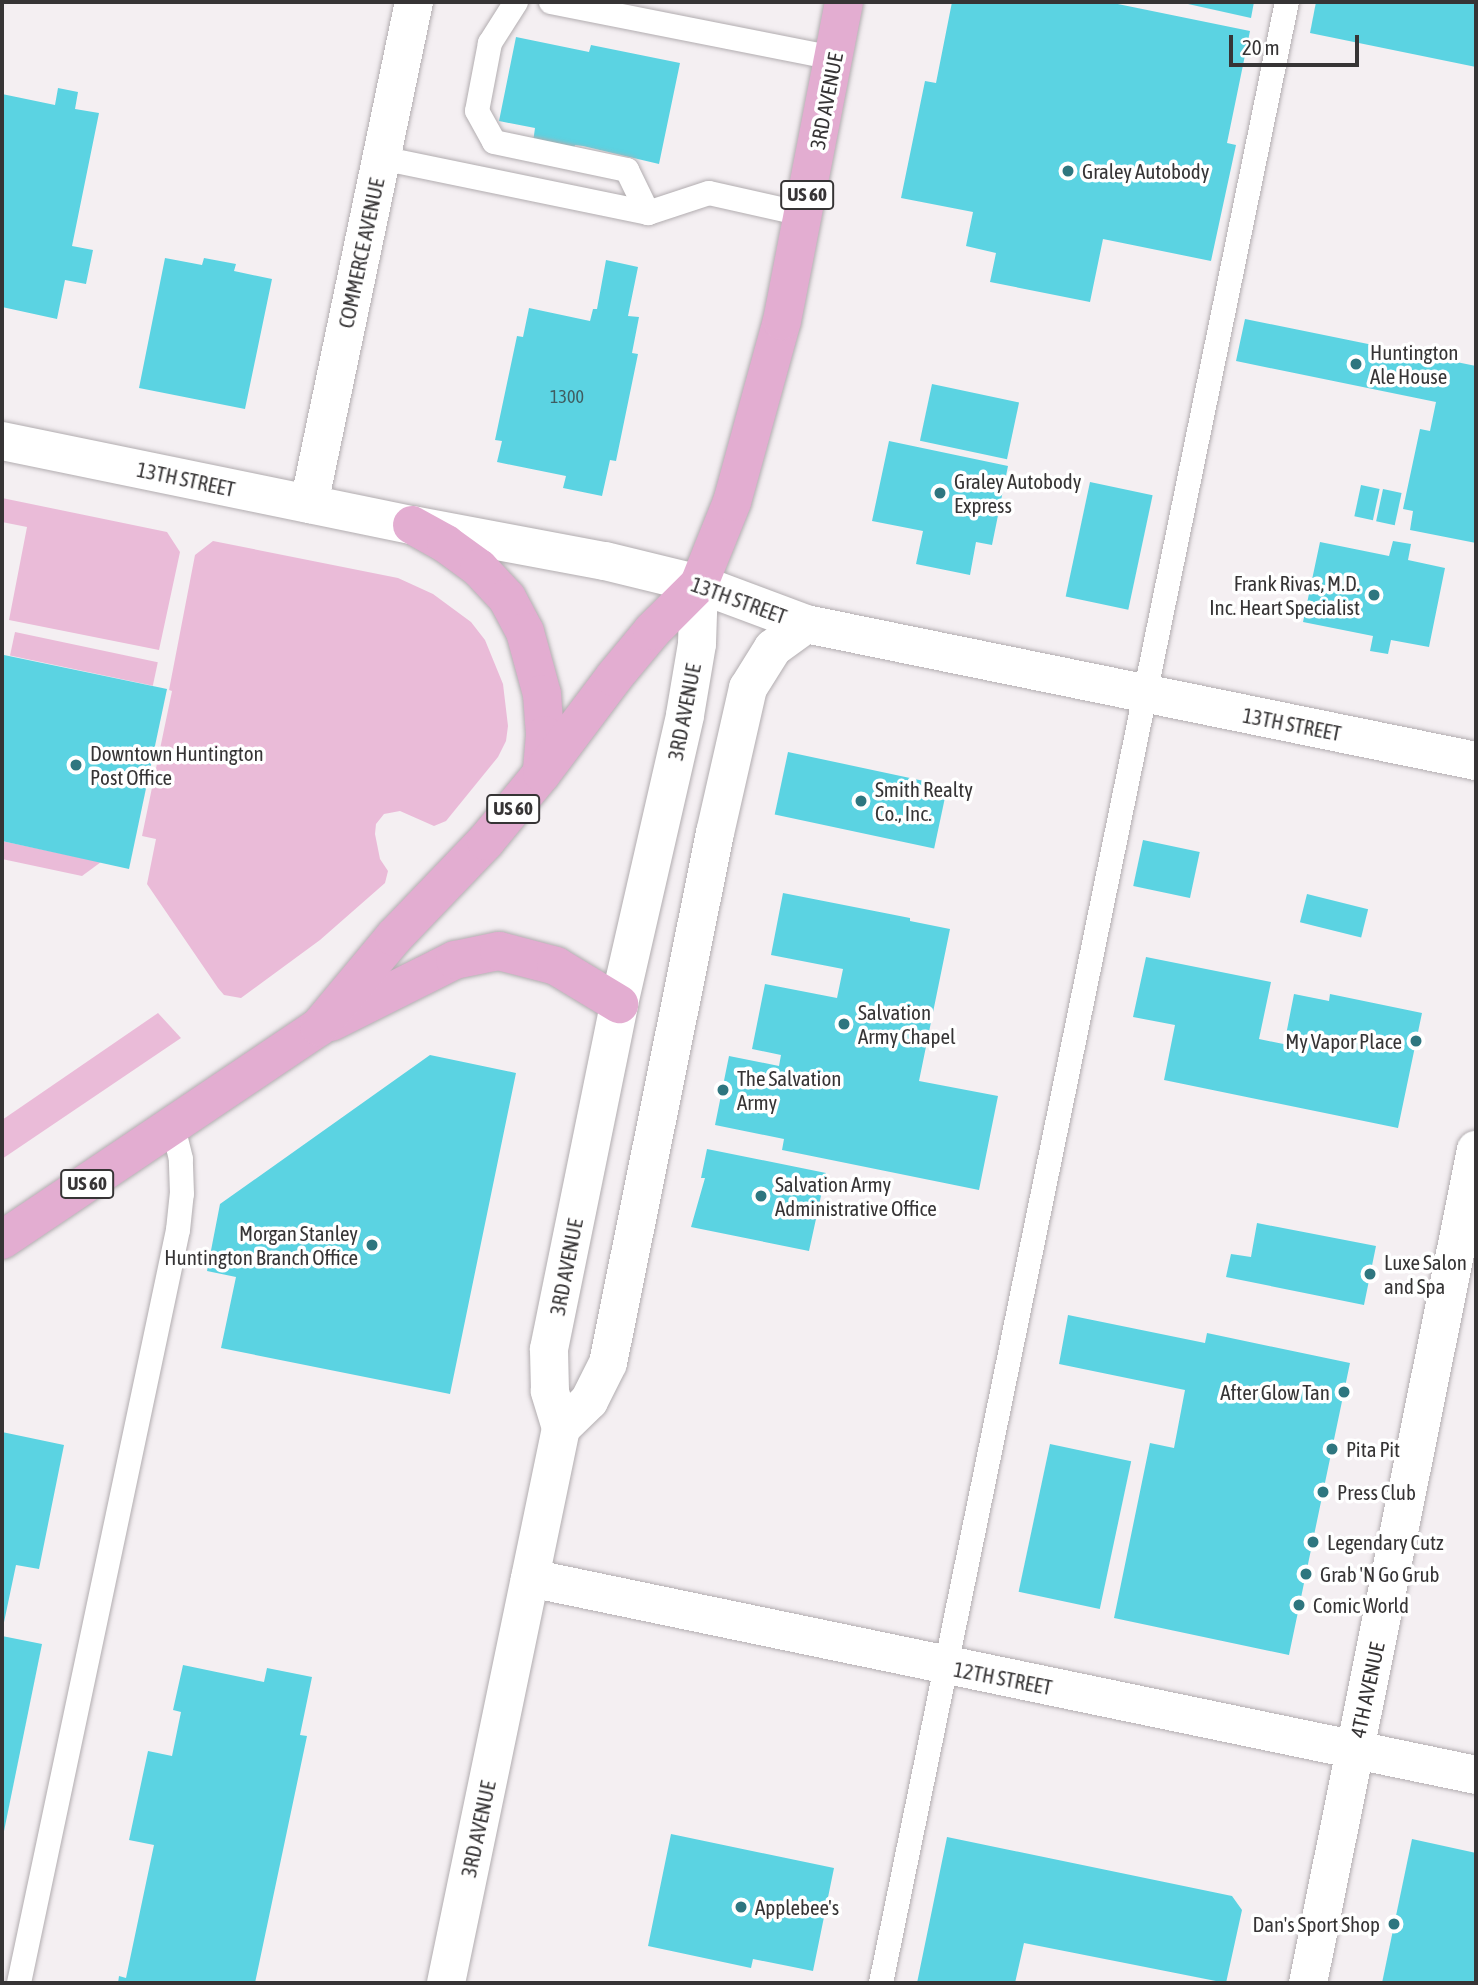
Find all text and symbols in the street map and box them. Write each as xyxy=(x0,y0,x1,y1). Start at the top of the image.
scale bar xyxy=(1233,21,1362,65)
text: 20 m xyxy=(1242,35,1280,59)
street label: 3RD AVENUE xyxy=(804,51,848,151)
place label: Graley Autobody xyxy=(1082,158,1209,184)
marker: Graley Autobody xyxy=(1060,163,1076,179)
street label: COMMERCE AVENUE xyxy=(333,176,389,330)
road number: US 60 xyxy=(779,180,835,210)
place label: Huntington Ale House xyxy=(1370,339,1459,389)
marker: Huntington Ale House xyxy=(1348,356,1364,372)
house number: 1300 xyxy=(550,386,584,408)
street label: 13TH STREET xyxy=(135,456,237,502)
place label: Graley Autobody Express xyxy=(954,468,1081,518)
marker: Graley Autobody Express xyxy=(932,485,948,501)
place label: Frank Rivas, M.D. Inc. Heart Specialist xyxy=(1209,570,1360,620)
street label: 13TH STREET xyxy=(688,571,790,629)
marker: Frank Rivas, M.D. Inc. Heart Specialist xyxy=(1366,587,1382,603)
street label: 3RD AVENUE xyxy=(662,662,706,762)
street label: 13TH STREET xyxy=(1241,702,1343,746)
place label: Downtown Huntington Post Office xyxy=(90,740,264,790)
marker: Downtown Huntington Post Office xyxy=(68,757,84,773)
place label: Smith Realty Co., Inc. xyxy=(875,776,973,826)
marker: Smith Realty Co., Inc. xyxy=(853,793,869,809)
road number: US 60 xyxy=(485,794,541,824)
place label: Salvation Army Chapel xyxy=(858,999,956,1049)
marker: Salvation Army Chapel xyxy=(836,1016,852,1032)
place label: My Vapor Place xyxy=(1285,1028,1402,1054)
marker: My Vapor Place xyxy=(1408,1033,1424,1049)
place label: The Salvation Army xyxy=(737,1065,841,1115)
marker: The Salvation Army xyxy=(715,1082,731,1098)
road number: US 60 xyxy=(59,1168,115,1200)
place label: Salvation Army Administrative Office xyxy=(775,1171,937,1221)
marker: Salvation Army Administrative Office xyxy=(753,1188,769,1204)
street label: 3RD AVENUE xyxy=(544,1217,588,1317)
place label: Morgan Stanley Huntington Branch Office xyxy=(164,1220,358,1270)
marker: Morgan Stanley Huntington Branch Office xyxy=(364,1237,380,1253)
place label: Luxe Salon and Spa xyxy=(1384,1249,1467,1299)
marker: Luxe Salon and Spa xyxy=(1362,1266,1378,1282)
place label: After Glow Tan xyxy=(1220,1379,1330,1405)
marker: After Glow Tan xyxy=(1336,1384,1352,1400)
place label: Pita Pit xyxy=(1346,1436,1400,1462)
marker: Pita Pit xyxy=(1324,1441,1340,1457)
place label: Press Club xyxy=(1337,1479,1416,1505)
marker: Press Club xyxy=(1315,1484,1331,1500)
place label: Legendary Cutz xyxy=(1327,1529,1444,1555)
marker: Legendary Cutz xyxy=(1305,1534,1321,1550)
place label: Grab 'N Go Grub xyxy=(1320,1561,1440,1587)
marker: Grab 'N Go Grub xyxy=(1298,1566,1314,1582)
place label: Comic World xyxy=(1313,1592,1409,1618)
marker: Comic World xyxy=(1291,1597,1307,1613)
street label: 4TH AVENUE xyxy=(1345,1640,1389,1740)
street label: 12TH STREET xyxy=(952,1656,1054,1700)
street label: 3RD AVENUE xyxy=(456,1779,500,1879)
place label: Applebee's xyxy=(755,1894,839,1920)
marker: Applebee's xyxy=(733,1899,749,1915)
place label: Dan's Sport Shop xyxy=(1253,1911,1380,1937)
marker: Dan's Sport Shop xyxy=(1386,1916,1402,1932)

